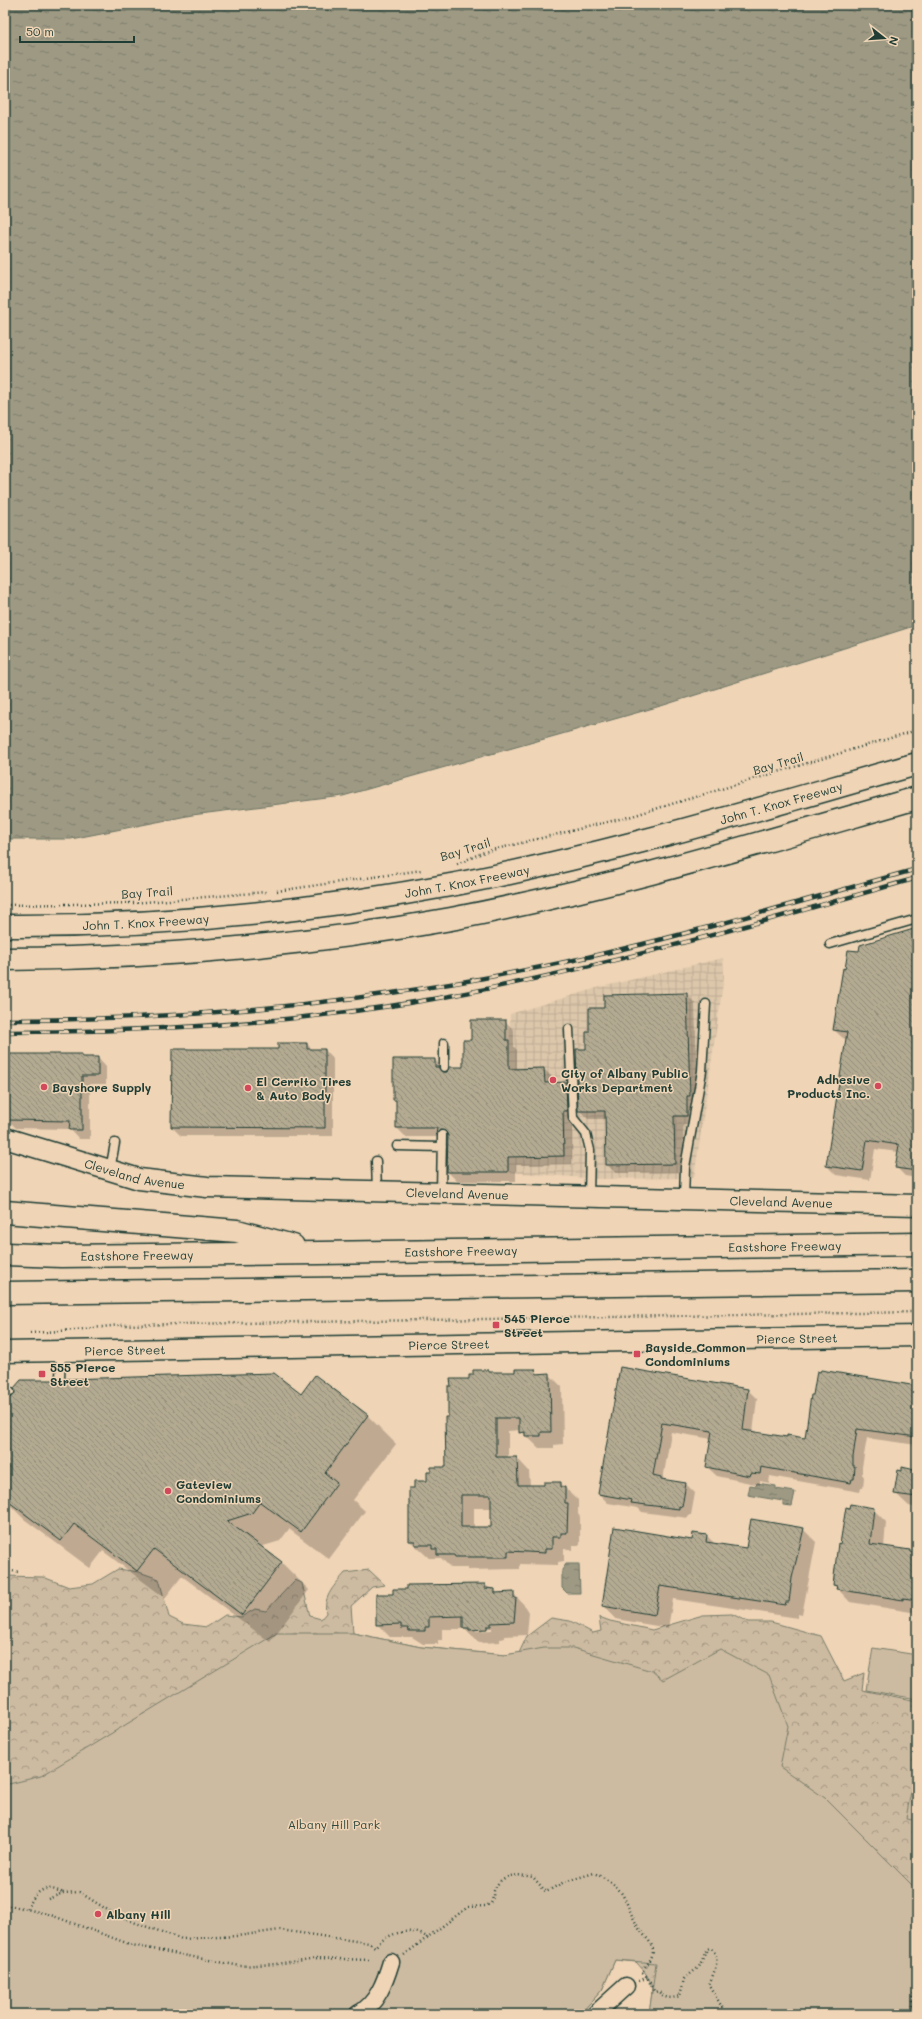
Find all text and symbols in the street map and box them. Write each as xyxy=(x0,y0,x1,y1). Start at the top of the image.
scale bar xyxy=(20,18,134,44)
north arrow xyxy=(864,18,904,58)
text: 50 m xyxy=(26,23,54,39)
text: N xyxy=(886,35,902,47)
street label: Bay Trail xyxy=(751,748,805,778)
street label: John T. Knox Freeway xyxy=(718,778,844,828)
street label: Bay Trail xyxy=(438,834,492,864)
street label: John T. Knox Freeway xyxy=(403,861,531,901)
street label: Bay Trail xyxy=(121,882,173,902)
street label: John T. Knox Freeway xyxy=(82,910,210,933)
place label: City of Albany Public Works Department xyxy=(561,1065,688,1095)
place label: Adhesive Products Inc. xyxy=(787,1071,870,1101)
place label: El Cerrito Tires & Auto Body xyxy=(256,1073,351,1103)
marker: City of Albany Public Works Department xyxy=(548,1075,558,1085)
place label: Bayshore Supply xyxy=(52,1079,152,1095)
marker: Adhesive Products Inc. xyxy=(873,1081,883,1091)
marker: Bayshore Supply xyxy=(39,1082,49,1092)
marker: El Cerrito Tires & Auto Body xyxy=(243,1083,253,1093)
street label: Cleveland Avenue xyxy=(82,1155,186,1192)
street label: Cleveland Avenue xyxy=(406,1184,509,1203)
street label: Cleveland Avenue xyxy=(730,1192,833,1211)
street label: Eastshore Freeway xyxy=(728,1237,842,1255)
street label: Eastshore Freeway xyxy=(404,1242,518,1260)
street label: Eastshore Freeway xyxy=(80,1246,194,1264)
place label: 545 Pierce Street xyxy=(504,1310,570,1340)
marker: 545 Pierce Street xyxy=(491,1320,501,1330)
street label: Pierce Street xyxy=(756,1329,838,1347)
street label: Pierce Street xyxy=(408,1336,490,1353)
place label: Bayside Common Condominiums xyxy=(645,1339,746,1369)
street label: Pierce Street xyxy=(84,1341,166,1359)
marker: Bayside Common Condominiums xyxy=(632,1349,642,1359)
place label: 555 Pierce Street xyxy=(50,1359,115,1389)
marker: 555 Pierce Street xyxy=(37,1369,47,1379)
place label: Gateview Condominiums xyxy=(176,1476,261,1506)
marker: Gateview Condominiums xyxy=(163,1486,173,1496)
park label: Albany Hill Park xyxy=(288,1816,380,1832)
place label: Albany Hill xyxy=(106,1906,171,1922)
marker: Albany Hill xyxy=(93,1909,103,1919)

